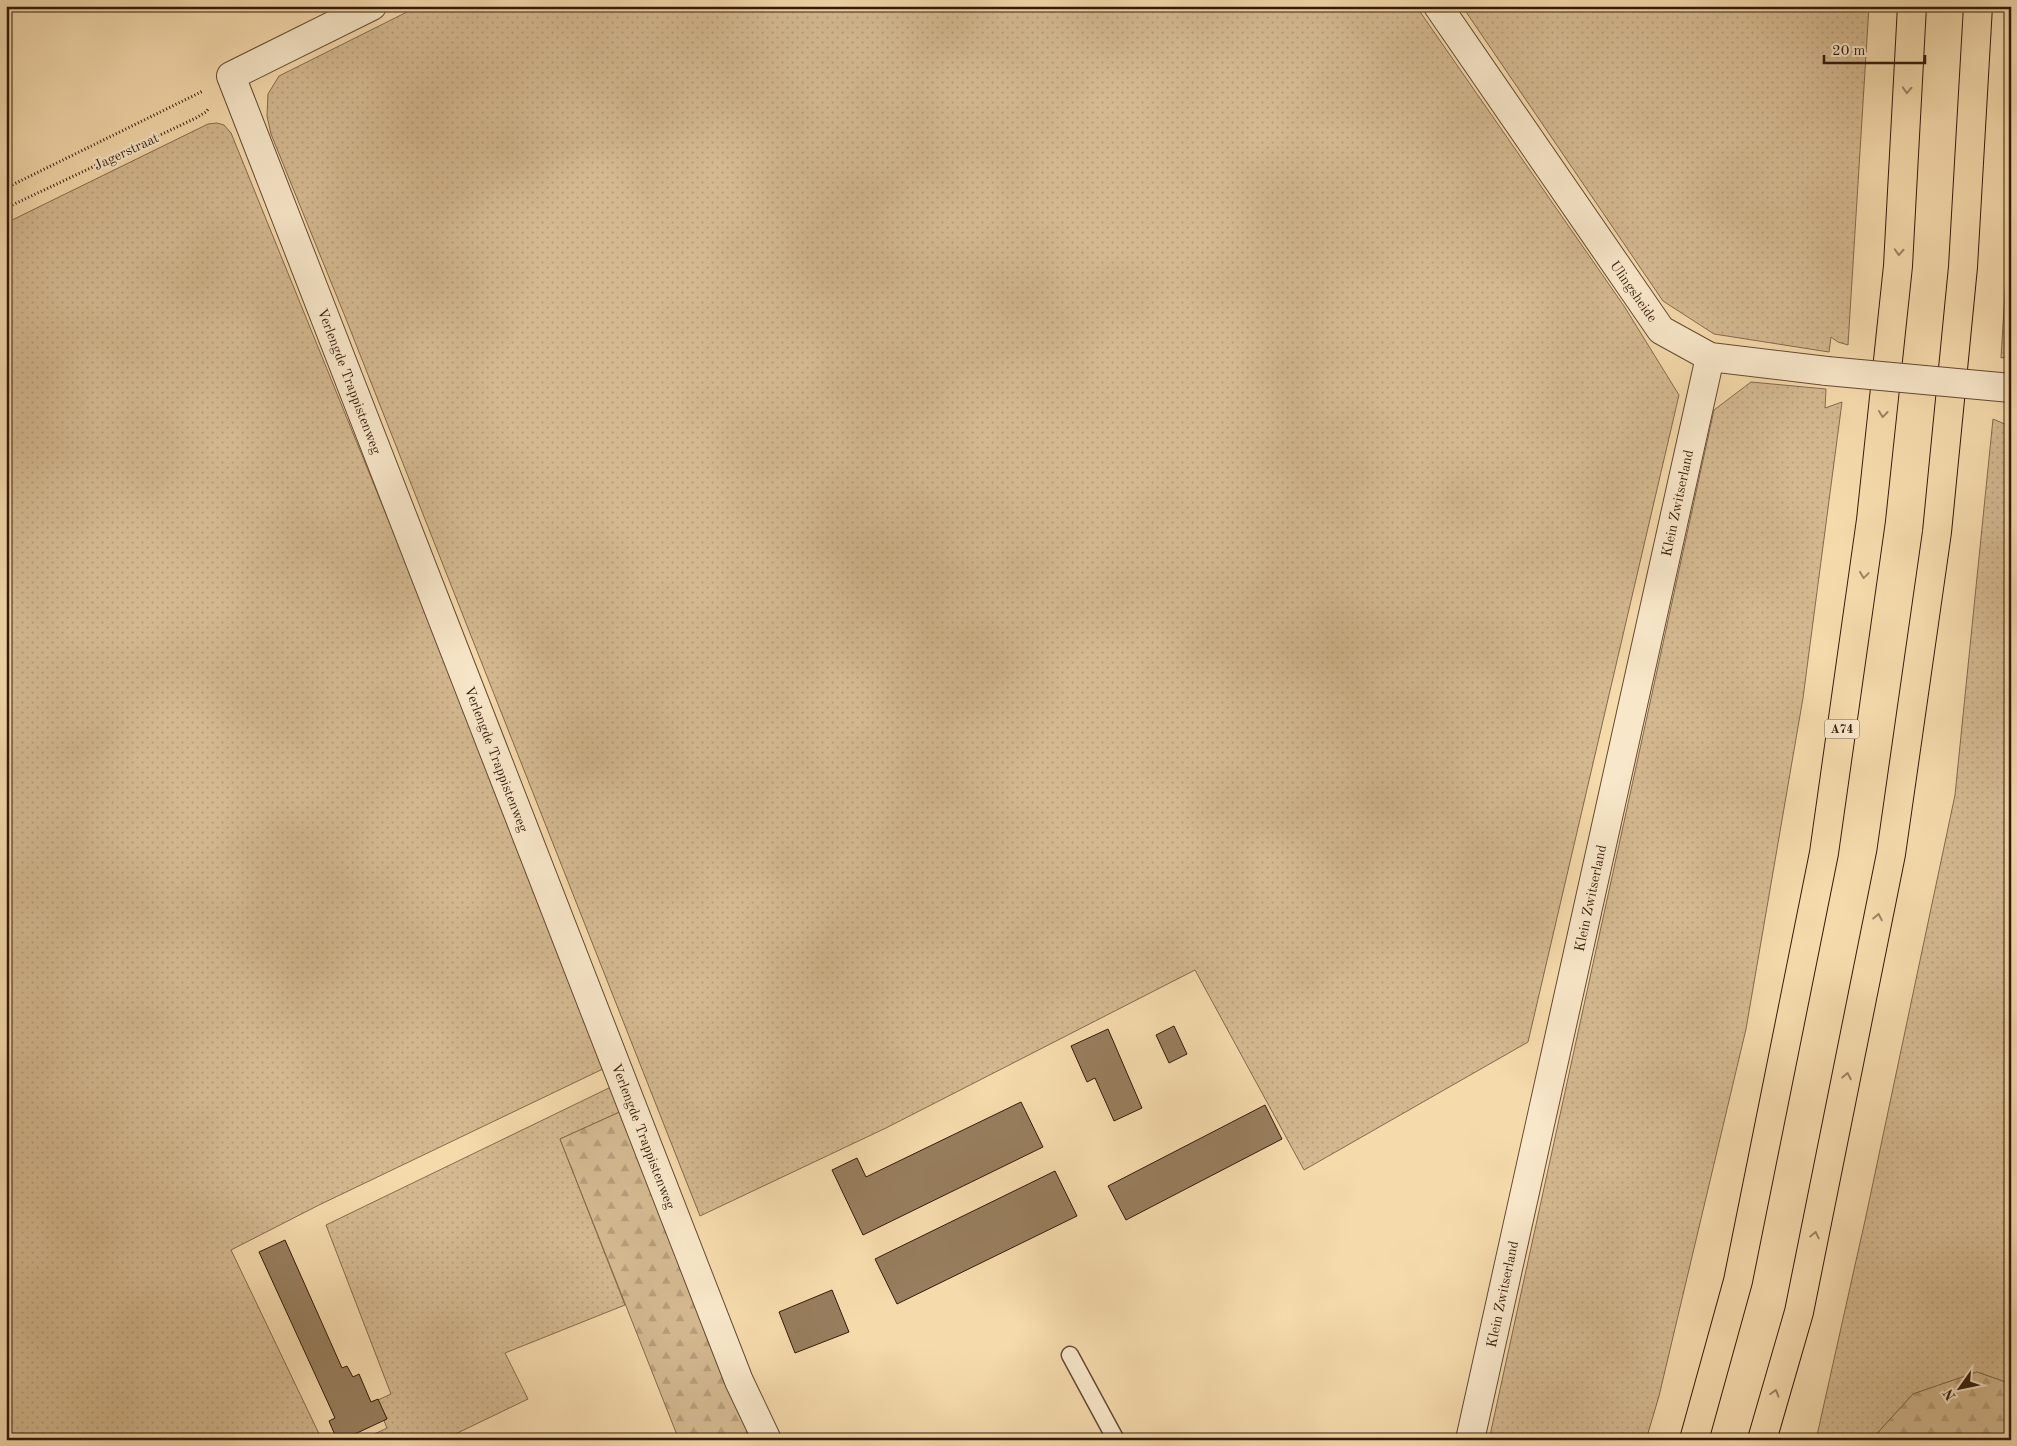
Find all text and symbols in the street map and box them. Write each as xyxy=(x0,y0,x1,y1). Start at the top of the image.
scale bar xyxy=(1824,32,1926,64)
text: 20 m xyxy=(1832,44,1866,59)
one-way arrow xyxy=(1902,86,1913,94)
street label: Jagerstraat xyxy=(92,131,161,173)
one-way arrow xyxy=(1893,248,1904,256)
street label: Ulingsheide xyxy=(1607,258,1659,325)
street label: Verlengde Trappistenweg xyxy=(315,307,383,457)
one-way arrow xyxy=(1877,410,1888,418)
street label: Klein Zwitserland xyxy=(1660,449,1696,558)
one-way arrow xyxy=(1859,571,1869,580)
street label: Verlengde Trappistenweg xyxy=(462,685,530,835)
road number: A74 xyxy=(1824,720,1860,739)
street label: Klein Zwitserland xyxy=(1573,844,1609,953)
one-way arrow xyxy=(1873,912,1883,921)
street label: Verlengde Trappistenweg xyxy=(609,1062,677,1212)
one-way arrow xyxy=(1841,1072,1851,1080)
one-way arrow xyxy=(1809,1231,1819,1240)
street label: Klein Zwitserland xyxy=(1485,1240,1521,1349)
north arrow xyxy=(1934,1364,1984,1414)
text: N xyxy=(1941,1386,1959,1403)
one-way arrow xyxy=(1770,1389,1780,1398)

